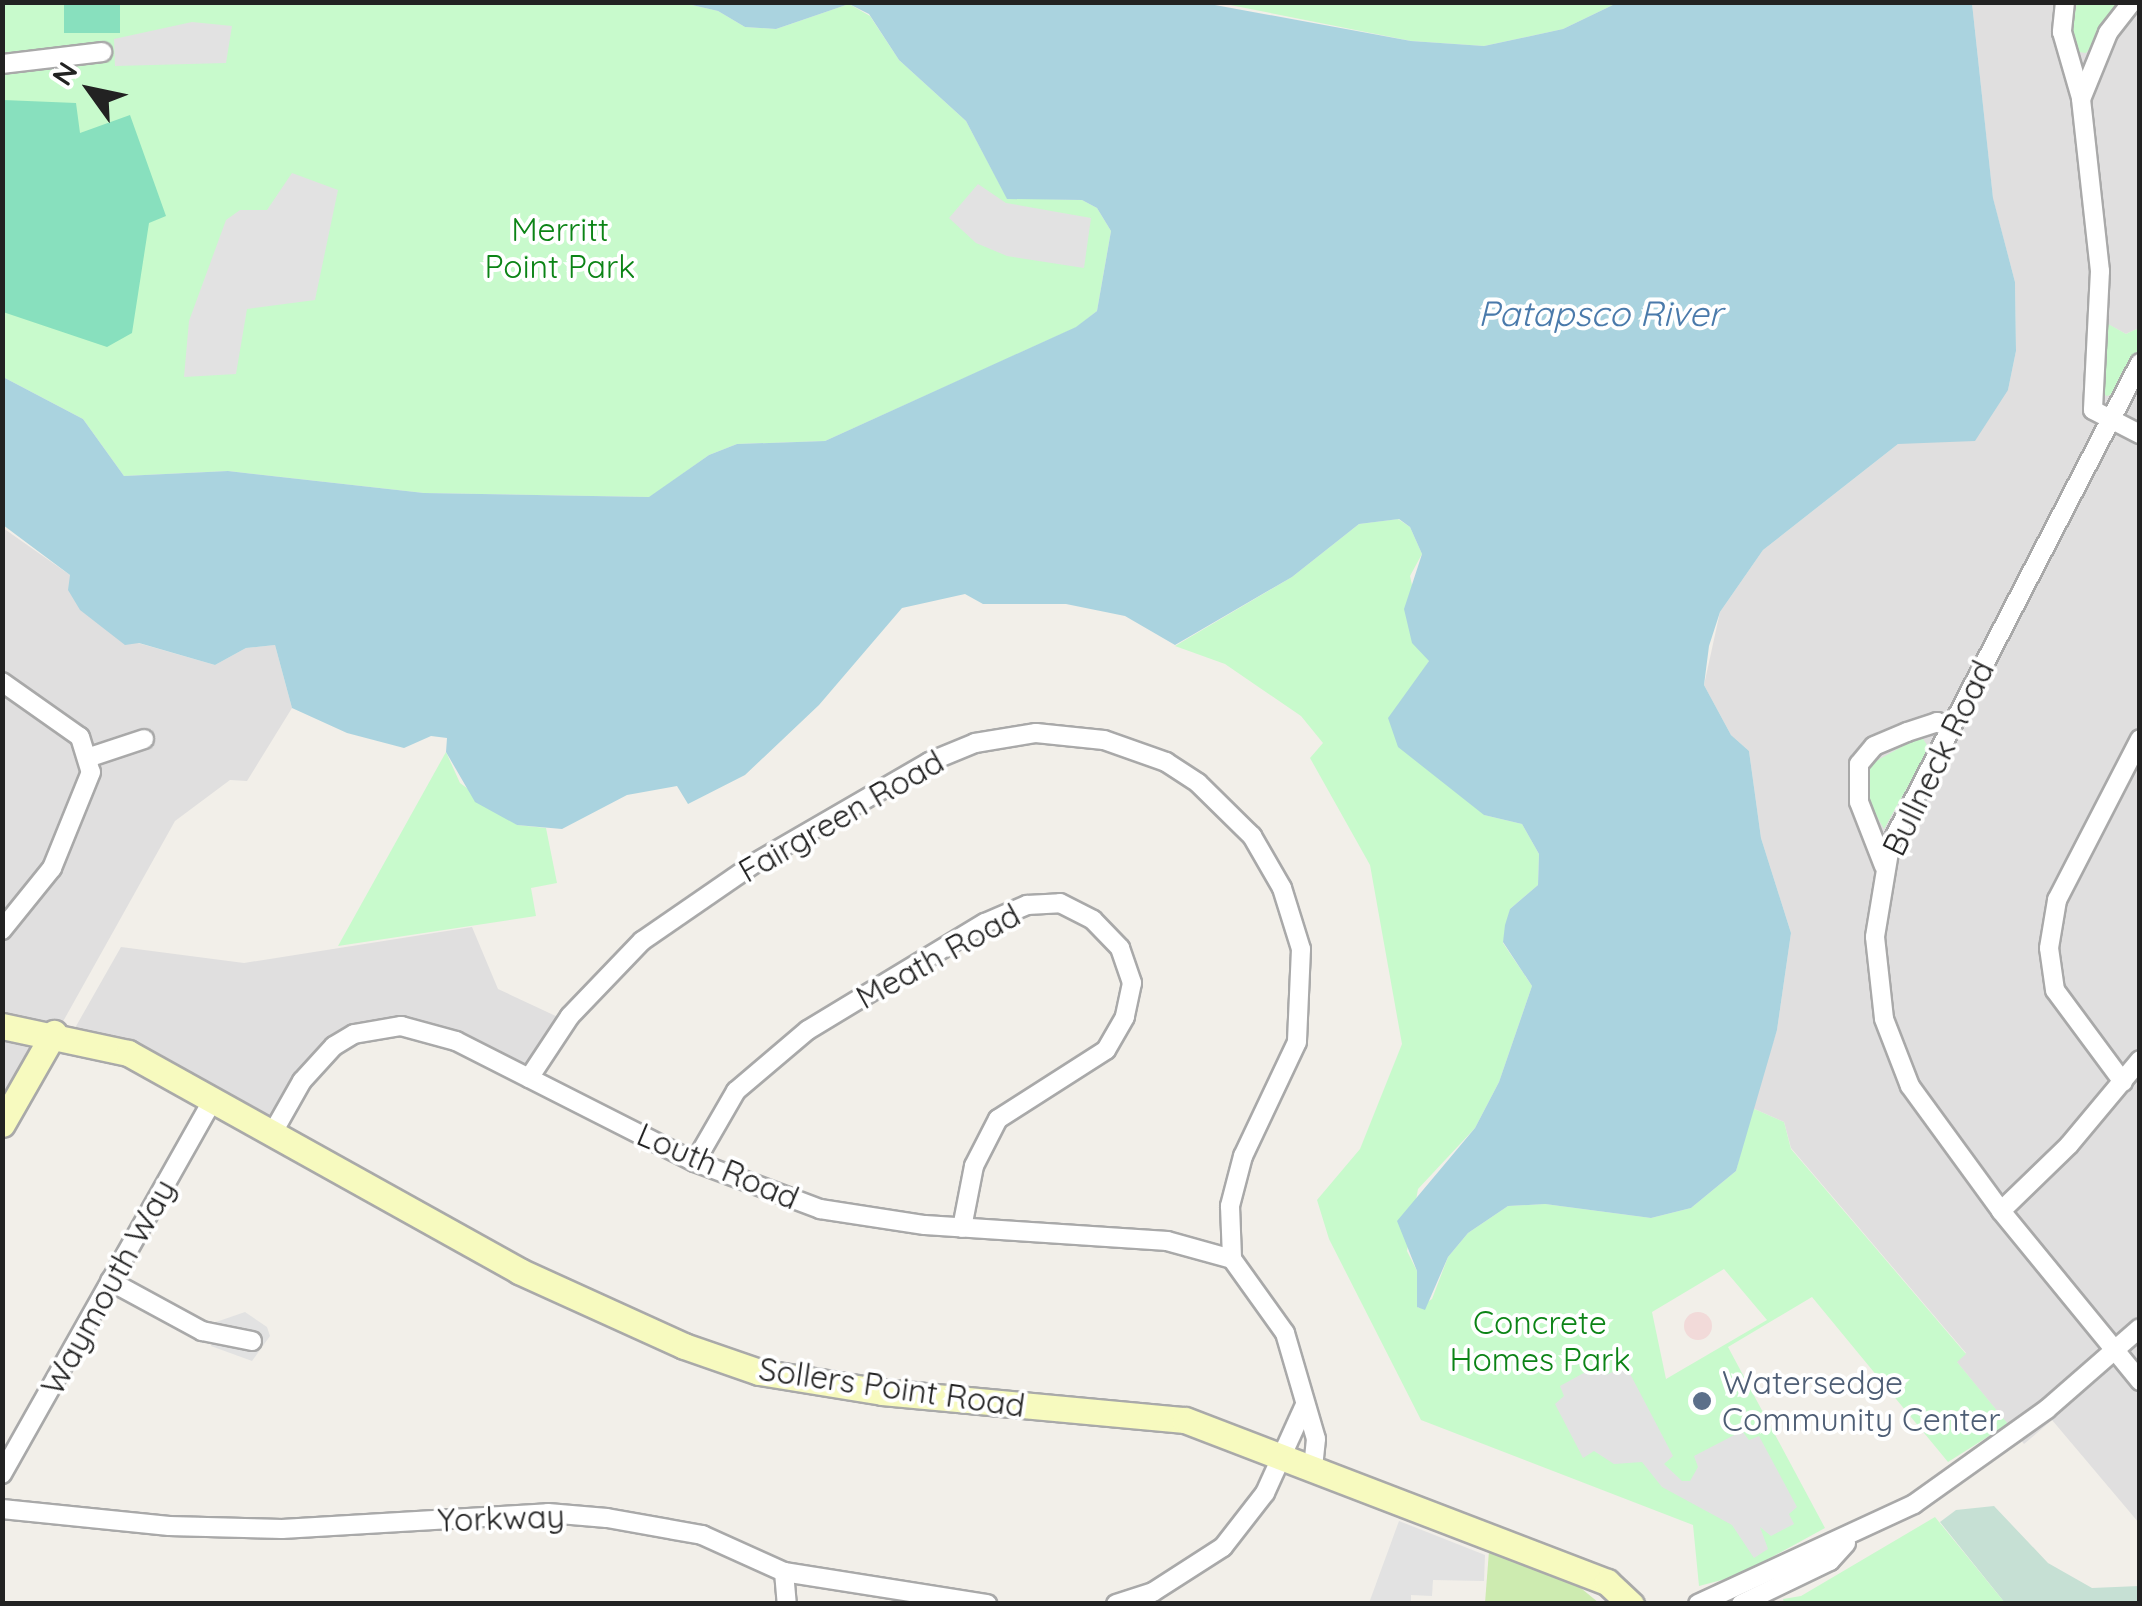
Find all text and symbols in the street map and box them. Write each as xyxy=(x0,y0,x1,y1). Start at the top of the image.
north arrow xyxy=(40,40,140,140)
text: N xyxy=(44,55,85,92)
park label: Merritt Point Park xyxy=(485,211,635,286)
water label: Patapsco River xyxy=(1478,292,1722,334)
street label: Bullneck Road xyxy=(1874,654,2002,862)
street label: Fairgreen Road xyxy=(732,742,950,890)
street label: Meath Road xyxy=(849,895,1027,1017)
street label: Louth Road xyxy=(631,1115,805,1217)
street label: Waymouth Way xyxy=(33,1172,183,1402)
park label: Concrete Homes Park xyxy=(1449,1304,1631,1379)
street label: Sollers Point Road xyxy=(757,1349,1027,1425)
place label: Watersedge Community Center xyxy=(1722,1364,2000,1439)
marker: Watersedge Community Center xyxy=(1691,1390,1713,1412)
street label: Yorkway xyxy=(437,1497,565,1539)

